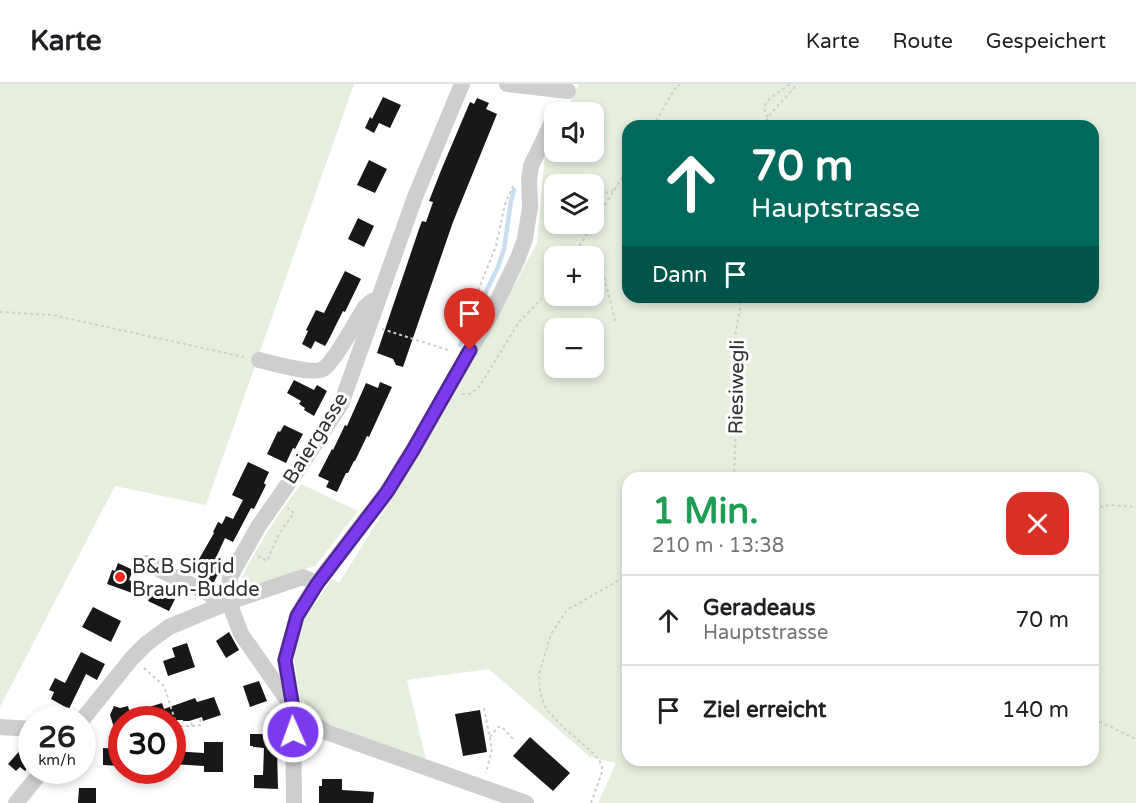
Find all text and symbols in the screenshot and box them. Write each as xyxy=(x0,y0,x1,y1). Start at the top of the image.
text: Karte xyxy=(30,24,102,58)
text: Karte xyxy=(806,29,860,54)
text: Route xyxy=(893,29,953,54)
text: Gespeichert xyxy=(986,29,1106,54)
map controls xyxy=(544,102,604,378)
button: sound xyxy=(544,102,604,162)
text: 70 m xyxy=(751,141,853,192)
icon: ahead xyxy=(652,144,730,222)
button: layers xyxy=(544,174,604,234)
text: Hauptstrasse xyxy=(751,192,920,225)
button: + xyxy=(544,246,604,306)
icon: arrive xyxy=(719,258,752,291)
text: Dann xyxy=(652,262,707,288)
pin xyxy=(444,288,495,350)
icon: arrive xyxy=(453,297,486,330)
button: − xyxy=(544,318,604,378)
street label: Riesiwegli xyxy=(724,339,750,435)
street label: Baiergasse xyxy=(278,388,353,489)
text: 1 Min. xyxy=(652,490,759,533)
button: close xyxy=(1006,492,1069,555)
text: 210 m · 13:38 xyxy=(652,534,784,558)
place label: B&B Sigrid Braun-Budde xyxy=(132,555,260,602)
marker: B&B Sigrid Braun-Budde xyxy=(113,570,127,584)
text: Geradeaus xyxy=(703,595,815,621)
icon: ahead xyxy=(652,604,685,637)
text: 70 m xyxy=(1015,607,1069,633)
text: Hauptstrasse xyxy=(703,621,828,645)
icon: arrive xyxy=(652,694,685,727)
text: Ziel erreicht xyxy=(703,697,826,723)
text: 140 m xyxy=(1002,697,1069,723)
position arrow xyxy=(261,700,325,764)
speed limit sign: 30 xyxy=(108,706,186,784)
text: 26 xyxy=(38,719,76,756)
text: km/h xyxy=(38,751,76,769)

